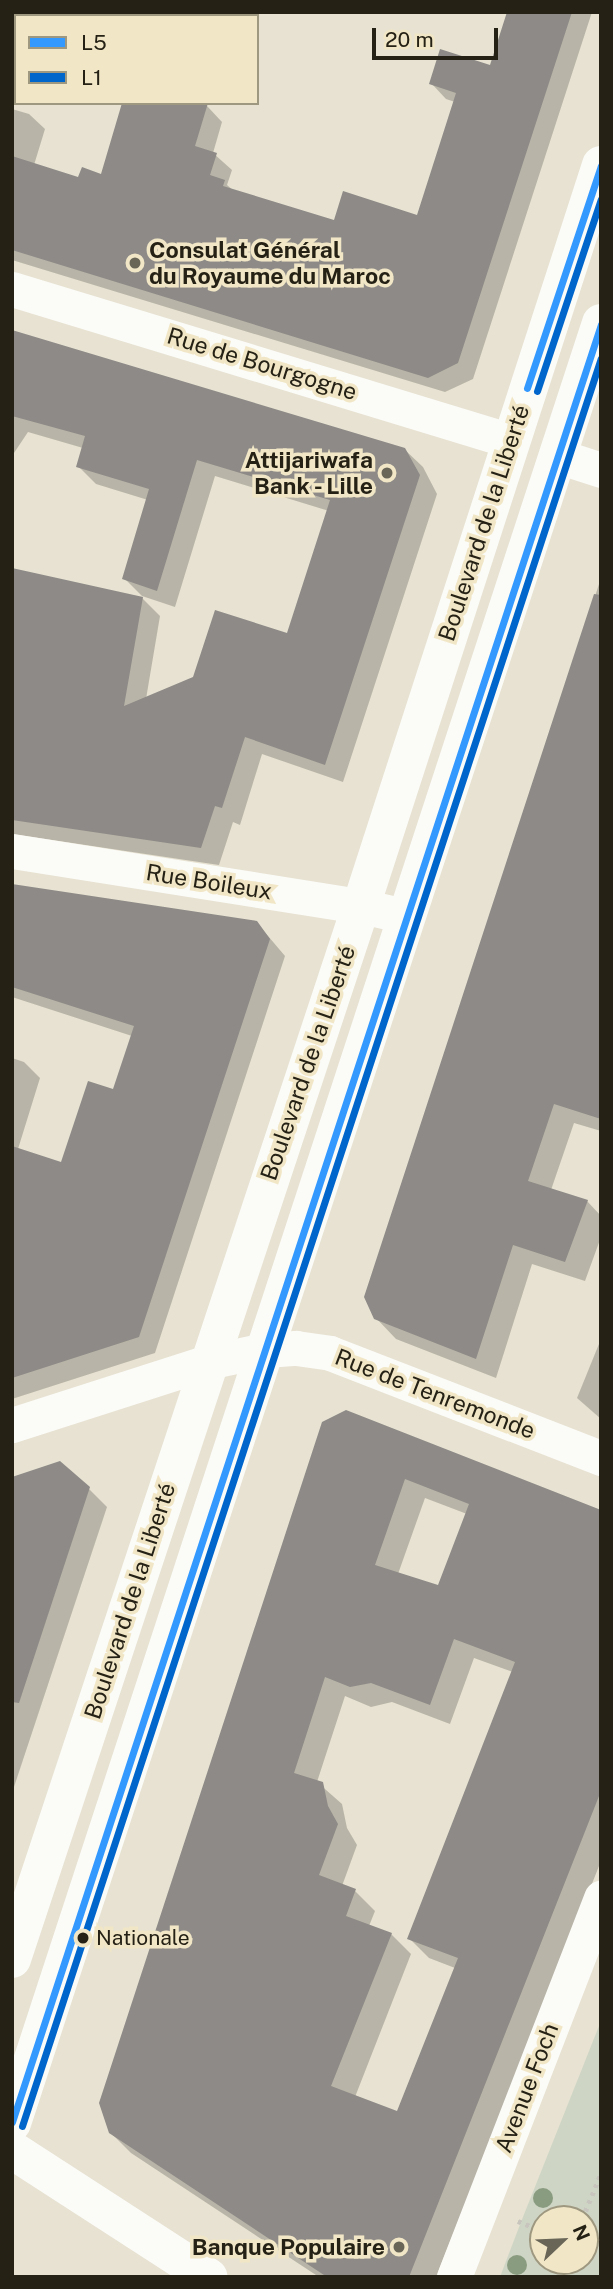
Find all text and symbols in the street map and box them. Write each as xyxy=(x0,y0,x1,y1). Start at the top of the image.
legend xyxy=(14,14,259,105)
scale bar xyxy=(375,14,501,58)
text: 20 m xyxy=(385,27,434,52)
text: L5 xyxy=(81,30,107,55)
text: L1 xyxy=(81,65,102,90)
place label: Consulat Général du Royaume du Maroc xyxy=(149,236,391,290)
marker: Consulat Général du Royaume du Maroc xyxy=(127,255,143,271)
street label: Rue de Bourgogne xyxy=(163,322,361,406)
street label: Boulevard de la Liberté xyxy=(433,401,535,645)
place label: Attijariwafa Bank - Lille xyxy=(245,446,373,500)
marker: Attijariwafa Bank - Lille xyxy=(379,465,395,481)
street label: Rue Boileux xyxy=(144,858,274,906)
street label: Boulevard de la Liberté xyxy=(255,942,361,1184)
street label: Rue de Tenremonde xyxy=(331,1343,539,1445)
street label: Boulevard de la Liberté xyxy=(79,1479,181,1723)
place label: Nationale xyxy=(96,1925,190,1951)
marker: Nationale xyxy=(76,1931,90,1945)
street label: Avenue Foch xyxy=(490,2019,564,2157)
north arrow xyxy=(529,2205,599,2275)
text: N xyxy=(568,2221,595,2244)
place label: Banque Populaire xyxy=(192,2233,385,2261)
marker: Banque Populaire xyxy=(391,2239,407,2255)

